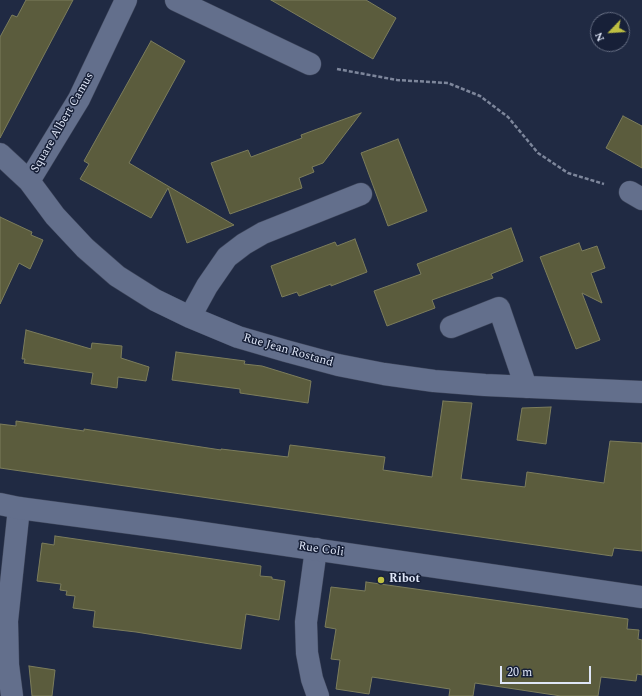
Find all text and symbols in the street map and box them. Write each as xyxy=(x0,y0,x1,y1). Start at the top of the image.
north arrow xyxy=(590,12,630,52)
text: N xyxy=(590,29,609,45)
street label: Square Albert Camus xyxy=(28,70,98,176)
street label: Rue Jean Rostand xyxy=(241,331,335,371)
street label: Rue Coli xyxy=(297,540,345,560)
place label: Ribot xyxy=(389,573,420,587)
marker: Ribot xyxy=(376,575,386,585)
scale bar xyxy=(502,658,593,684)
text: 20 m xyxy=(507,663,532,682)

